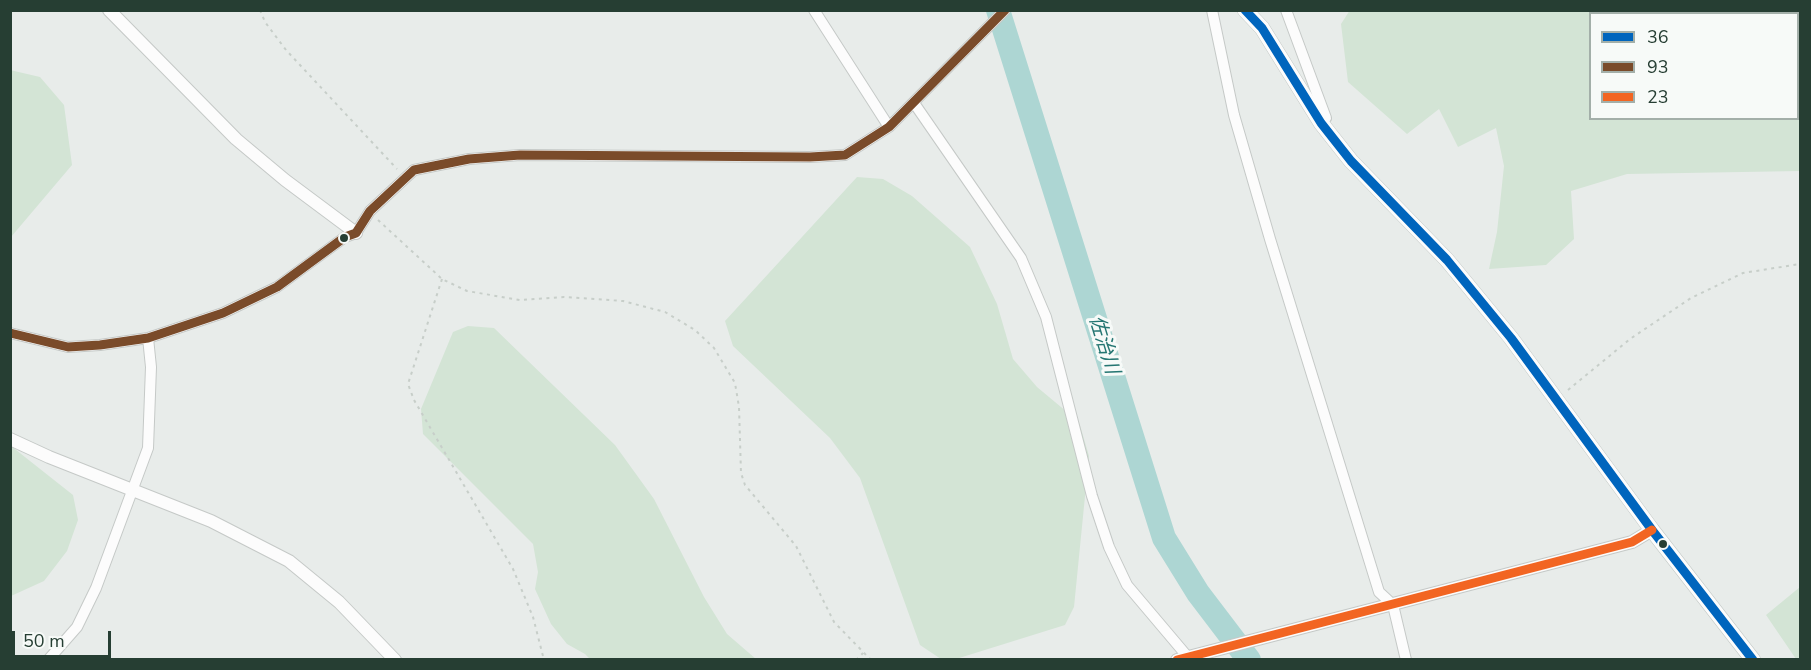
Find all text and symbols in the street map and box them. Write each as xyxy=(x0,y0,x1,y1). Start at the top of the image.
legend xyxy=(1589,12,1799,120)
text: 36 xyxy=(1647,25,1669,49)
text: 93 xyxy=(1647,55,1669,79)
text: 23 xyxy=(1647,85,1669,109)
unlabelled marker xyxy=(338,232,350,244)
water label: 佐治川 xyxy=(1083,313,1123,377)
unlabelled marker xyxy=(1657,538,1669,550)
scale bar xyxy=(15,619,114,657)
text: 50 m xyxy=(23,629,65,653)

